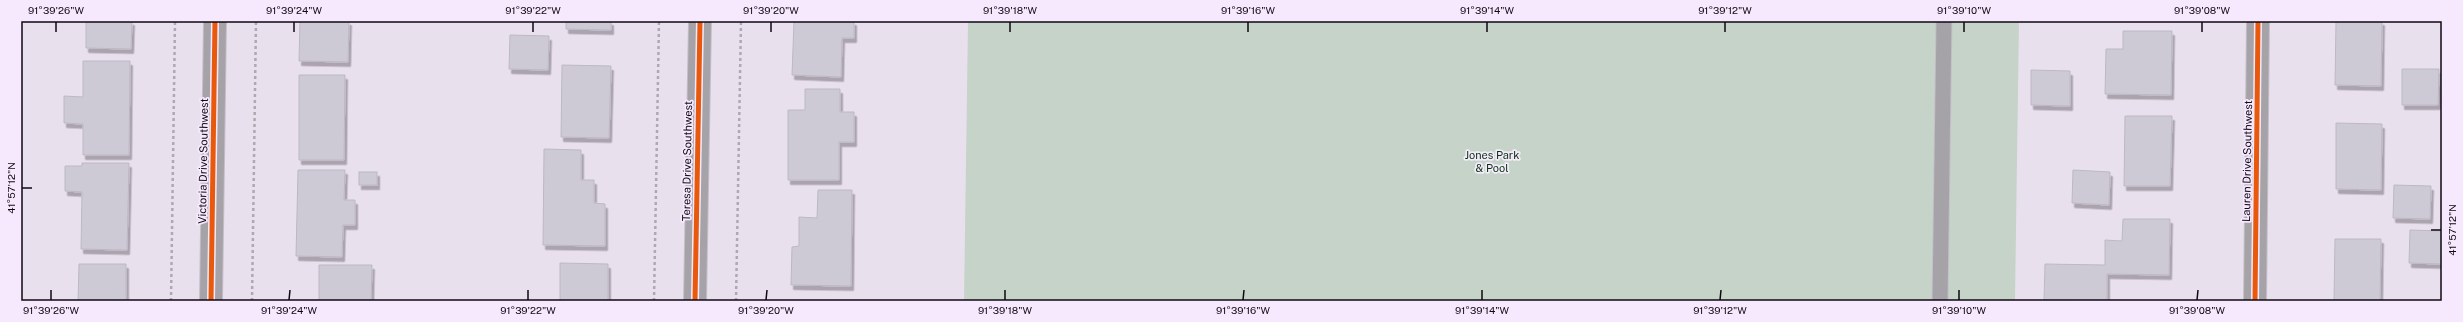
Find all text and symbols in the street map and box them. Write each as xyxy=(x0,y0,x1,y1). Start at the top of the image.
text: 91°39'26"W xyxy=(28,4,84,16)
text: 91°39'24"W xyxy=(266,4,322,16)
text: 91°39'22"W xyxy=(505,4,561,16)
text: 91°39'20"W xyxy=(743,4,799,16)
text: 91°39'18"W xyxy=(983,4,1038,16)
text: 91°39'16"W xyxy=(1221,4,1275,16)
text: 91°39'14"W xyxy=(1460,4,1514,16)
text: 91°39'12"W xyxy=(1698,4,1752,16)
text: 91°39'10"W xyxy=(1937,4,1991,16)
text: 91°39'08"W xyxy=(2174,4,2231,16)
street label: Victoria Drive Southwest xyxy=(196,98,210,224)
street label: Lauren Drive Southwest xyxy=(2240,100,2254,222)
street label: Teresa Drive Southwest xyxy=(680,101,694,221)
park label: Jones Park & Pool xyxy=(1465,149,1519,174)
text: 41°57'12"N xyxy=(5,162,17,214)
text: 41°57'12"N xyxy=(2446,204,2458,256)
text: 91°39'26"W xyxy=(23,304,79,316)
text: 91°39'24"W xyxy=(261,304,317,316)
text: 91°39'22"W xyxy=(500,304,556,316)
text: 91°39'20"W xyxy=(738,304,794,316)
text: 91°39'18"W xyxy=(978,304,1033,316)
text: 91°39'16"W xyxy=(1216,304,1270,316)
text: 91°39'14"W xyxy=(1455,304,1509,316)
text: 91°39'12"W xyxy=(1693,304,1747,316)
text: 91°39'10"W xyxy=(1932,304,1986,316)
text: 91°39'08"W xyxy=(2169,304,2226,316)

